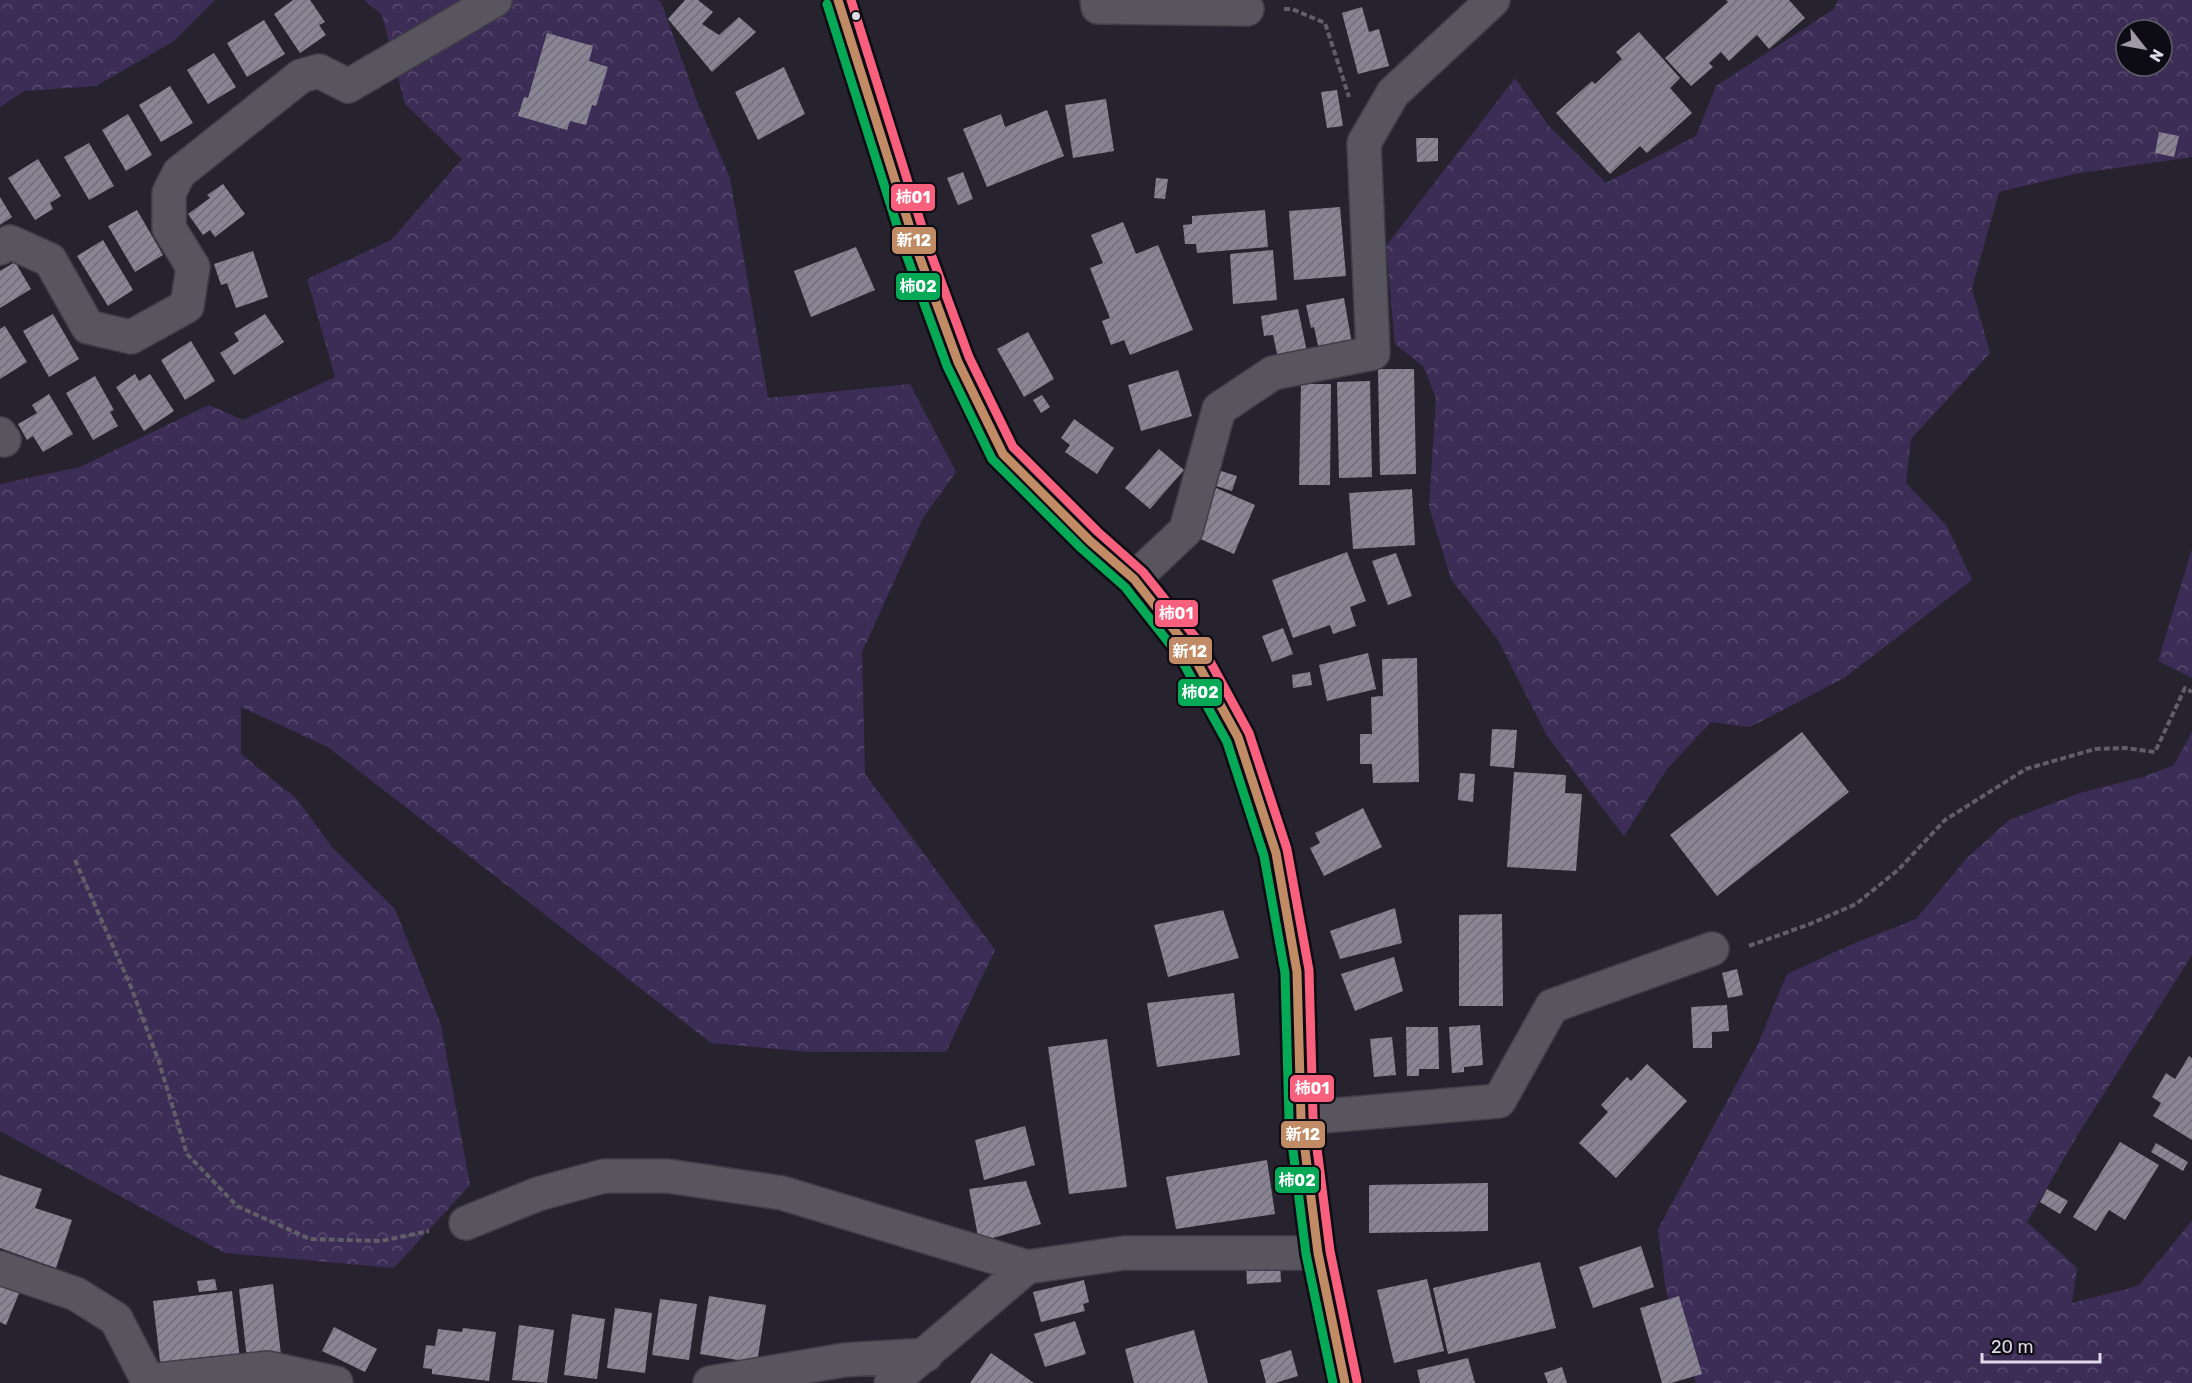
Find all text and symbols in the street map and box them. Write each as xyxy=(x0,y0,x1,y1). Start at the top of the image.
unlabelled marker xyxy=(850,10,862,22)
north arrow xyxy=(2114,18,2174,78)
text: N xyxy=(2145,46,2168,65)
line badge: 柿01 xyxy=(890,183,936,212)
text: 柿01 xyxy=(896,188,930,207)
line badge: 新12 xyxy=(891,226,937,255)
text: 新12 xyxy=(897,231,931,250)
line badge: 柿02 xyxy=(895,272,941,301)
text: 柿02 xyxy=(899,277,937,296)
line badge: 柿01 xyxy=(1154,599,1199,628)
text: 柿01 xyxy=(1159,604,1193,623)
line badge: 新12 xyxy=(1168,636,1213,665)
text: 新12 xyxy=(1173,642,1207,661)
line badge: 柿02 xyxy=(1177,678,1223,707)
text: 柿02 xyxy=(1181,683,1219,702)
line badge: 柿01 xyxy=(1289,1074,1335,1103)
text: 柿01 xyxy=(1295,1079,1329,1098)
line badge: 新12 xyxy=(1280,1120,1326,1149)
text: 新12 xyxy=(1286,1125,1320,1144)
line badge: 柿02 xyxy=(1274,1166,1320,1194)
text: 柿02 xyxy=(1278,1171,1316,1190)
scale bar xyxy=(1982,1326,2100,1364)
text: 20 m xyxy=(1991,1336,2033,1358)

